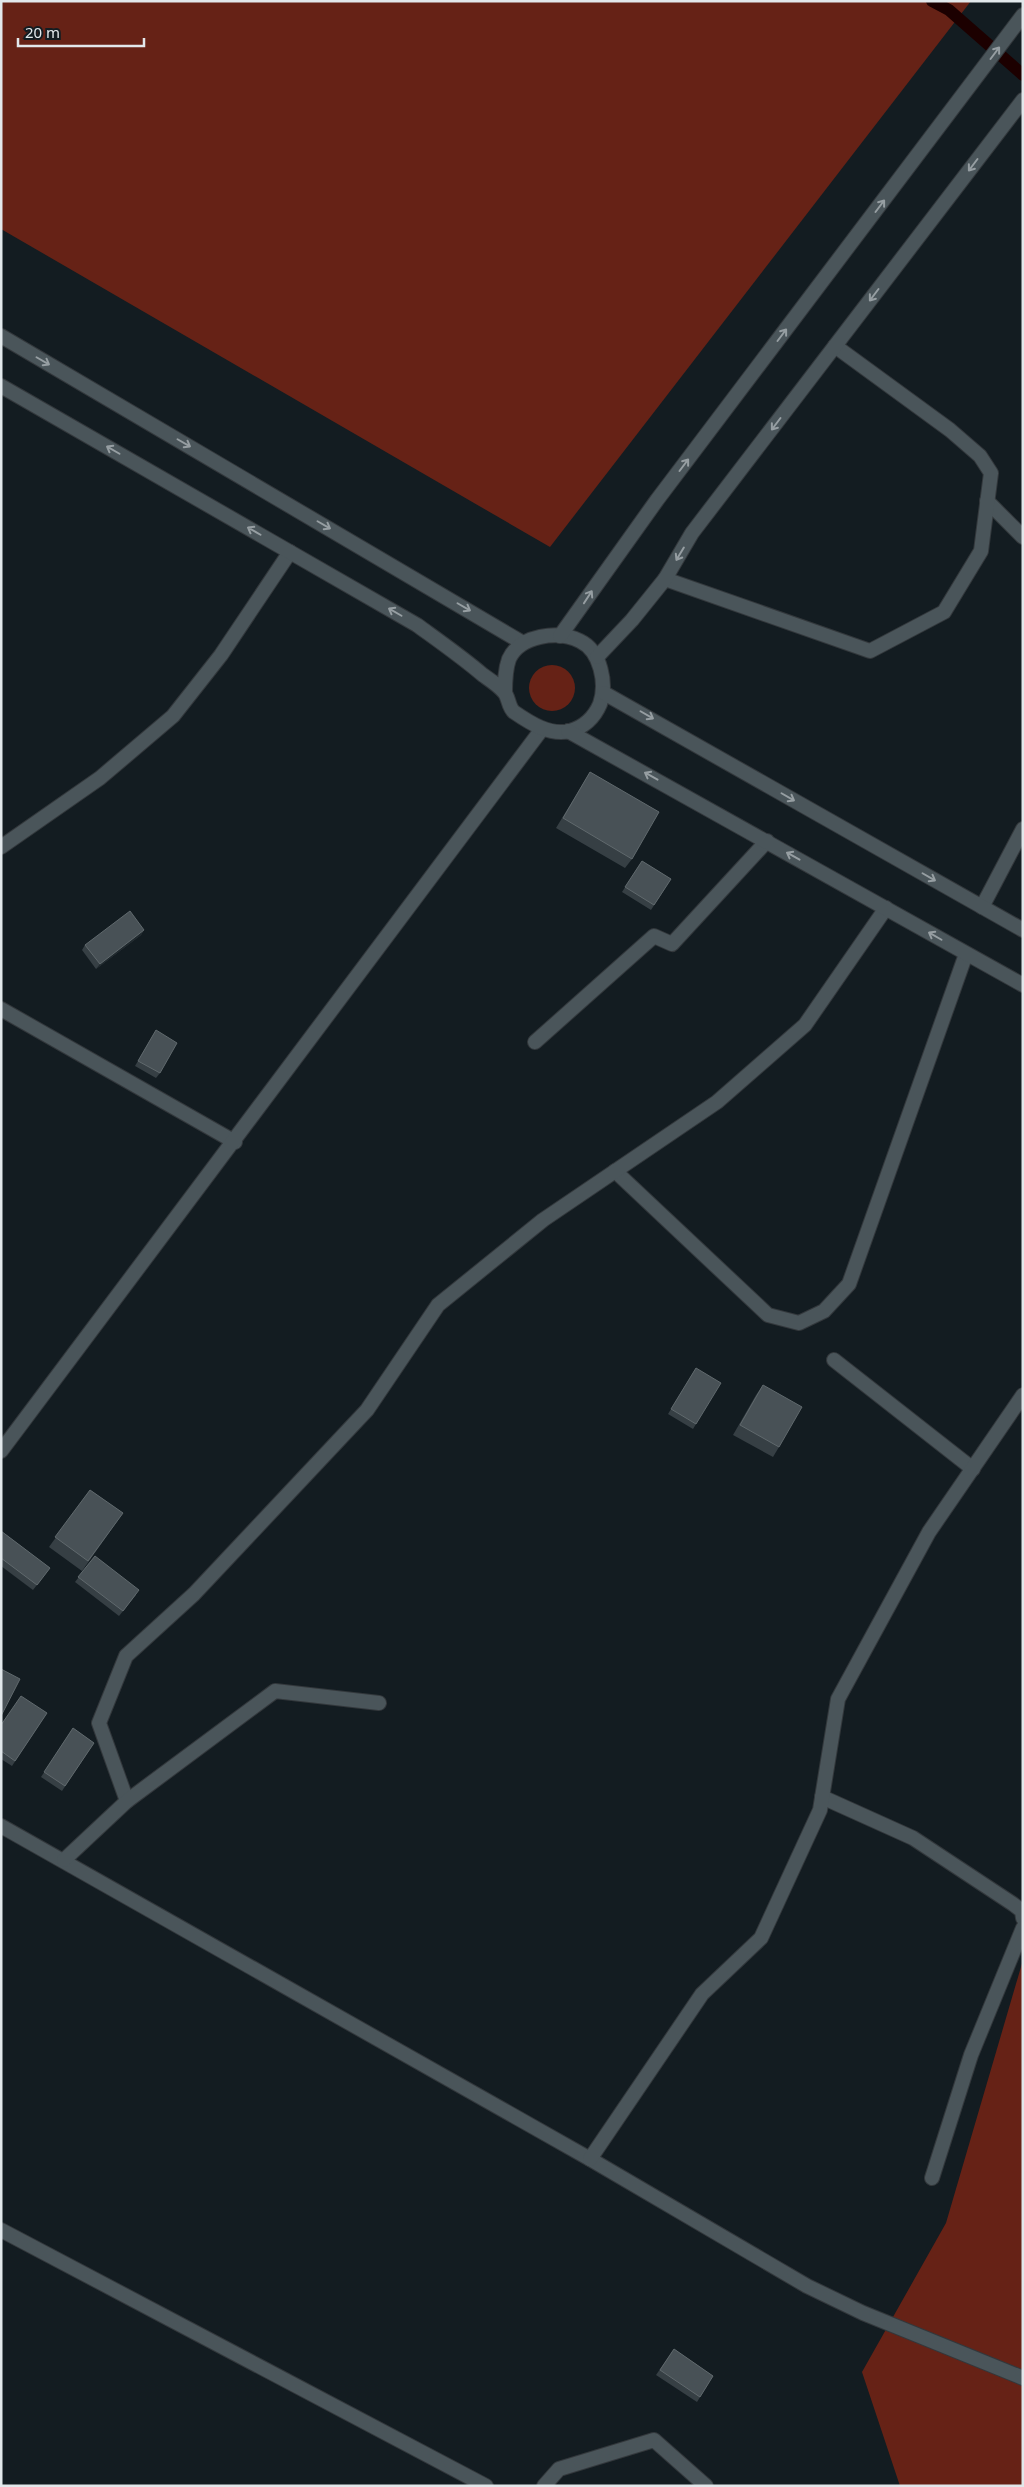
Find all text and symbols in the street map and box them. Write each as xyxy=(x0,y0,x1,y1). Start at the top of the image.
scale bar xyxy=(18,15,144,47)
text: 20 m xyxy=(25,22,60,42)
one-way arrow xyxy=(989,47,1000,60)
one-way arrow xyxy=(968,159,979,172)
one-way arrow xyxy=(874,200,885,213)
one-way arrow xyxy=(869,288,880,301)
one-way arrow xyxy=(776,329,787,342)
one-way arrow xyxy=(36,356,50,366)
one-way arrow xyxy=(770,417,781,430)
one-way arrow xyxy=(176,438,191,448)
one-way arrow xyxy=(107,445,121,455)
one-way arrow xyxy=(679,458,689,472)
one-way arrow xyxy=(316,521,330,531)
one-way arrow xyxy=(247,526,262,536)
one-way arrow xyxy=(674,547,684,561)
one-way arrow xyxy=(584,590,594,604)
one-way arrow xyxy=(456,603,471,613)
one-way arrow xyxy=(388,607,402,617)
one-way arrow xyxy=(640,711,654,721)
one-way arrow xyxy=(644,771,659,781)
one-way arrow xyxy=(780,792,795,802)
one-way arrow xyxy=(786,850,801,860)
one-way arrow xyxy=(922,872,936,882)
one-way arrow xyxy=(928,930,942,940)

